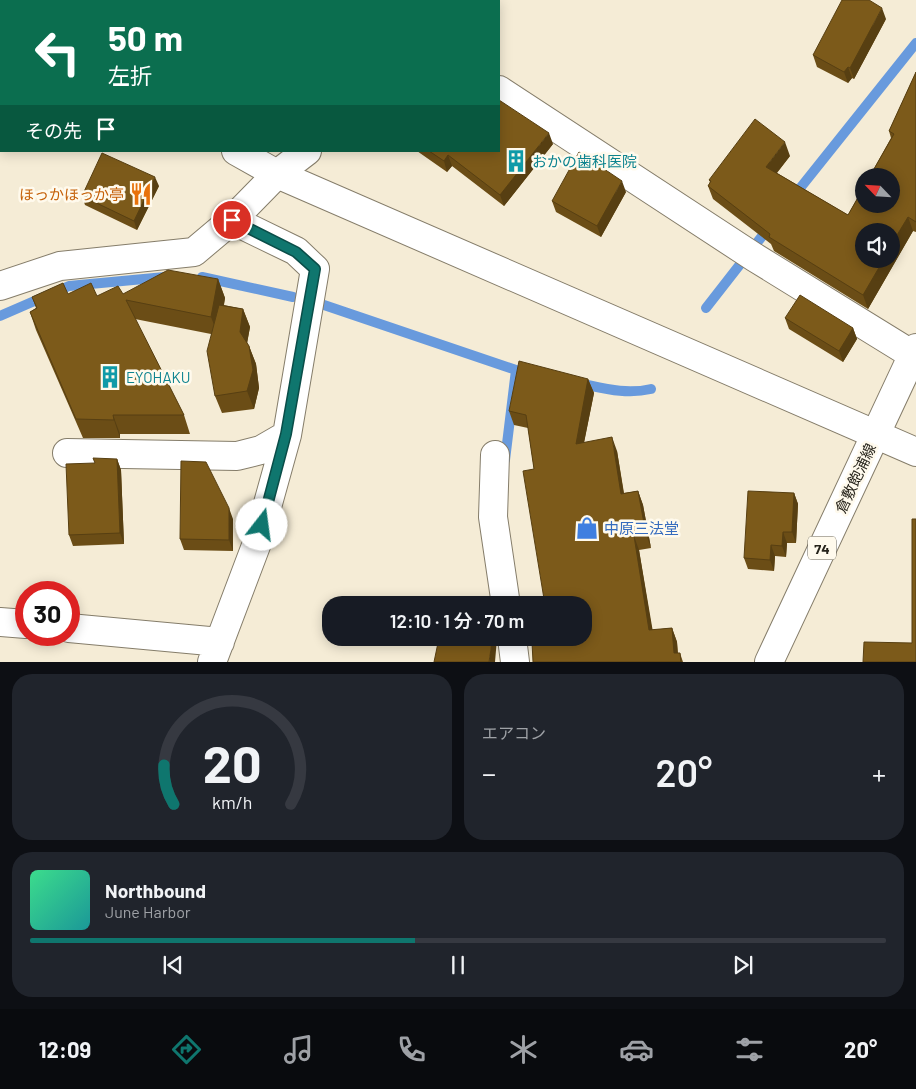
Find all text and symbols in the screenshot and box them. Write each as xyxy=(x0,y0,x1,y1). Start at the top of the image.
text: 50 m xyxy=(108,16,183,58)
icon: left xyxy=(25,20,90,85)
text: 左折 xyxy=(108,62,152,88)
icon: arrive xyxy=(92,115,120,143)
text: その先 xyxy=(25,119,82,142)
building icon: おかの歯科医院 xyxy=(503,148,529,174)
place label: おかの歯科医院 xyxy=(532,152,637,170)
north arrow xyxy=(855,168,900,212)
map controls xyxy=(855,168,900,268)
restaurant icon: ほっかほっか亭 xyxy=(128,181,154,207)
place label: ほっかほっか亭 xyxy=(19,185,124,203)
pin xyxy=(211,199,253,241)
icon: arrive xyxy=(218,206,246,234)
button: sound xyxy=(855,223,900,268)
building icon: EYOHAKU xyxy=(97,364,123,390)
place label: EYOHAKU xyxy=(126,368,190,386)
street label: 倉敷飽浦線 xyxy=(831,440,879,516)
position arrow xyxy=(235,498,287,550)
shop icon: 中原三法堂 xyxy=(574,515,600,541)
place label: 中原三法堂 xyxy=(604,519,679,537)
road number: 74 xyxy=(808,536,836,560)
speed limit sign: 30 xyxy=(15,581,80,646)
text: 12:10 · 1 分 · 70 m xyxy=(390,609,524,632)
text: エアコン xyxy=(482,723,546,742)
text: 20 xyxy=(203,731,261,793)
text: 20° xyxy=(656,749,712,795)
text: − xyxy=(482,756,496,790)
text: + xyxy=(872,756,886,790)
text: km/h xyxy=(212,791,252,813)
text: Northbound xyxy=(105,879,206,902)
text: June Harbor xyxy=(105,902,191,921)
icon: previous xyxy=(159,951,187,979)
icon: pause xyxy=(444,951,472,979)
icon: next xyxy=(729,951,757,979)
icon: directions xyxy=(169,1032,204,1067)
icon: music xyxy=(281,1032,316,1067)
icon: phone xyxy=(394,1032,429,1067)
icon: climate xyxy=(506,1032,541,1067)
icon: car xyxy=(619,1032,654,1067)
icon: filters xyxy=(732,1032,767,1067)
text: 12:09 xyxy=(39,1036,91,1062)
text: 20° xyxy=(844,1036,877,1062)

